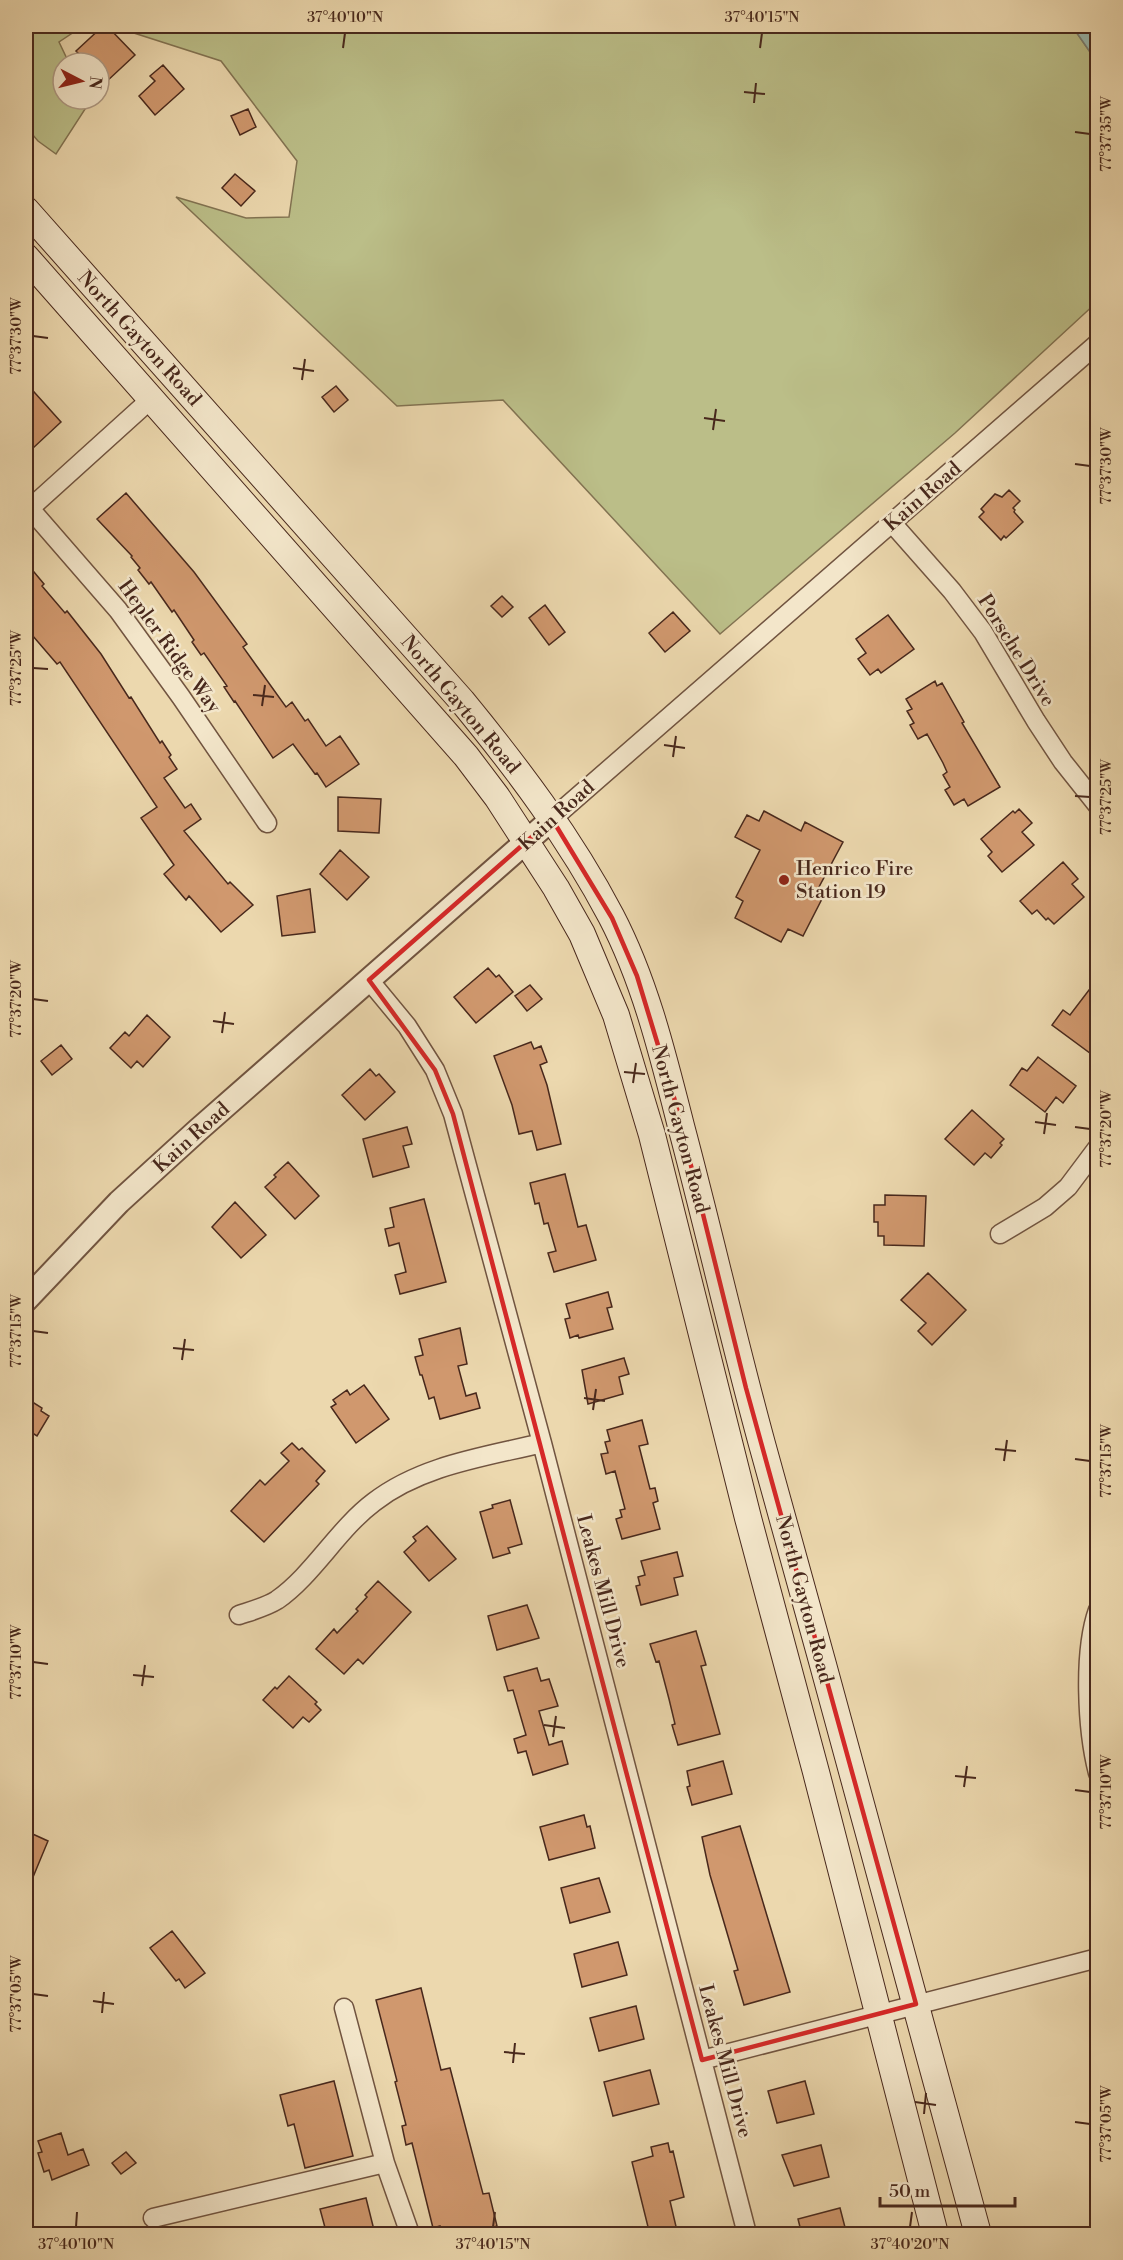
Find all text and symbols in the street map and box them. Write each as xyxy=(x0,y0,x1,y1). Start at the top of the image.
text: 37°40'10"N xyxy=(307,8,383,27)
text: 37°40'15"N xyxy=(724,8,800,27)
north arrow xyxy=(51,51,111,111)
text: N xyxy=(84,75,106,91)
text: 77°37'35"W xyxy=(1097,96,1116,172)
street label: North Gayton Road xyxy=(72,266,207,412)
text: 77°37'30"W xyxy=(7,297,26,375)
text: 77°37'30"W xyxy=(1097,427,1116,505)
street label: Kain Road xyxy=(879,456,967,538)
street label: Hepler Ridge Way xyxy=(112,575,226,719)
street label: Porsche Drive xyxy=(971,590,1060,712)
text: 77°37'25"W xyxy=(7,630,26,706)
street label: North Gayton Road xyxy=(395,631,526,780)
text: 77°37'25"W xyxy=(1097,759,1116,835)
street label: Kain Road xyxy=(514,775,601,857)
place label: Henrico Fire Station 19 xyxy=(796,857,913,905)
marker: Henrico Fire Station 19 xyxy=(777,873,791,887)
text: 77°37'20"W xyxy=(7,960,26,1038)
street label: North Gayton Road xyxy=(645,1042,714,1217)
text: 77°37'20"W xyxy=(1097,1090,1116,1168)
street label: Kain Road xyxy=(149,1097,236,1179)
text: 77°37'15"W xyxy=(7,1294,26,1368)
text: 77°37'15"W xyxy=(1097,1424,1116,1498)
street label: Leakes Mill Drive xyxy=(570,1512,635,1671)
street label: North Gayton Road xyxy=(769,1512,838,1687)
text: 77°37'10"W xyxy=(7,1624,26,1699)
text: 77°37'10"W xyxy=(1097,1754,1116,1829)
text: 77°37'05"W xyxy=(7,1955,26,2033)
street label: Leakes Mill Drive xyxy=(692,1982,757,2141)
text: 77°37'05"W xyxy=(1097,2085,1116,2163)
scale bar xyxy=(880,2170,1015,2208)
text: 50 m xyxy=(889,2180,931,2203)
text: 37°40'10"N xyxy=(38,2235,114,2254)
text: 37°40'15"N xyxy=(455,2235,531,2254)
text: 37°40'20"N xyxy=(871,2235,949,2254)

